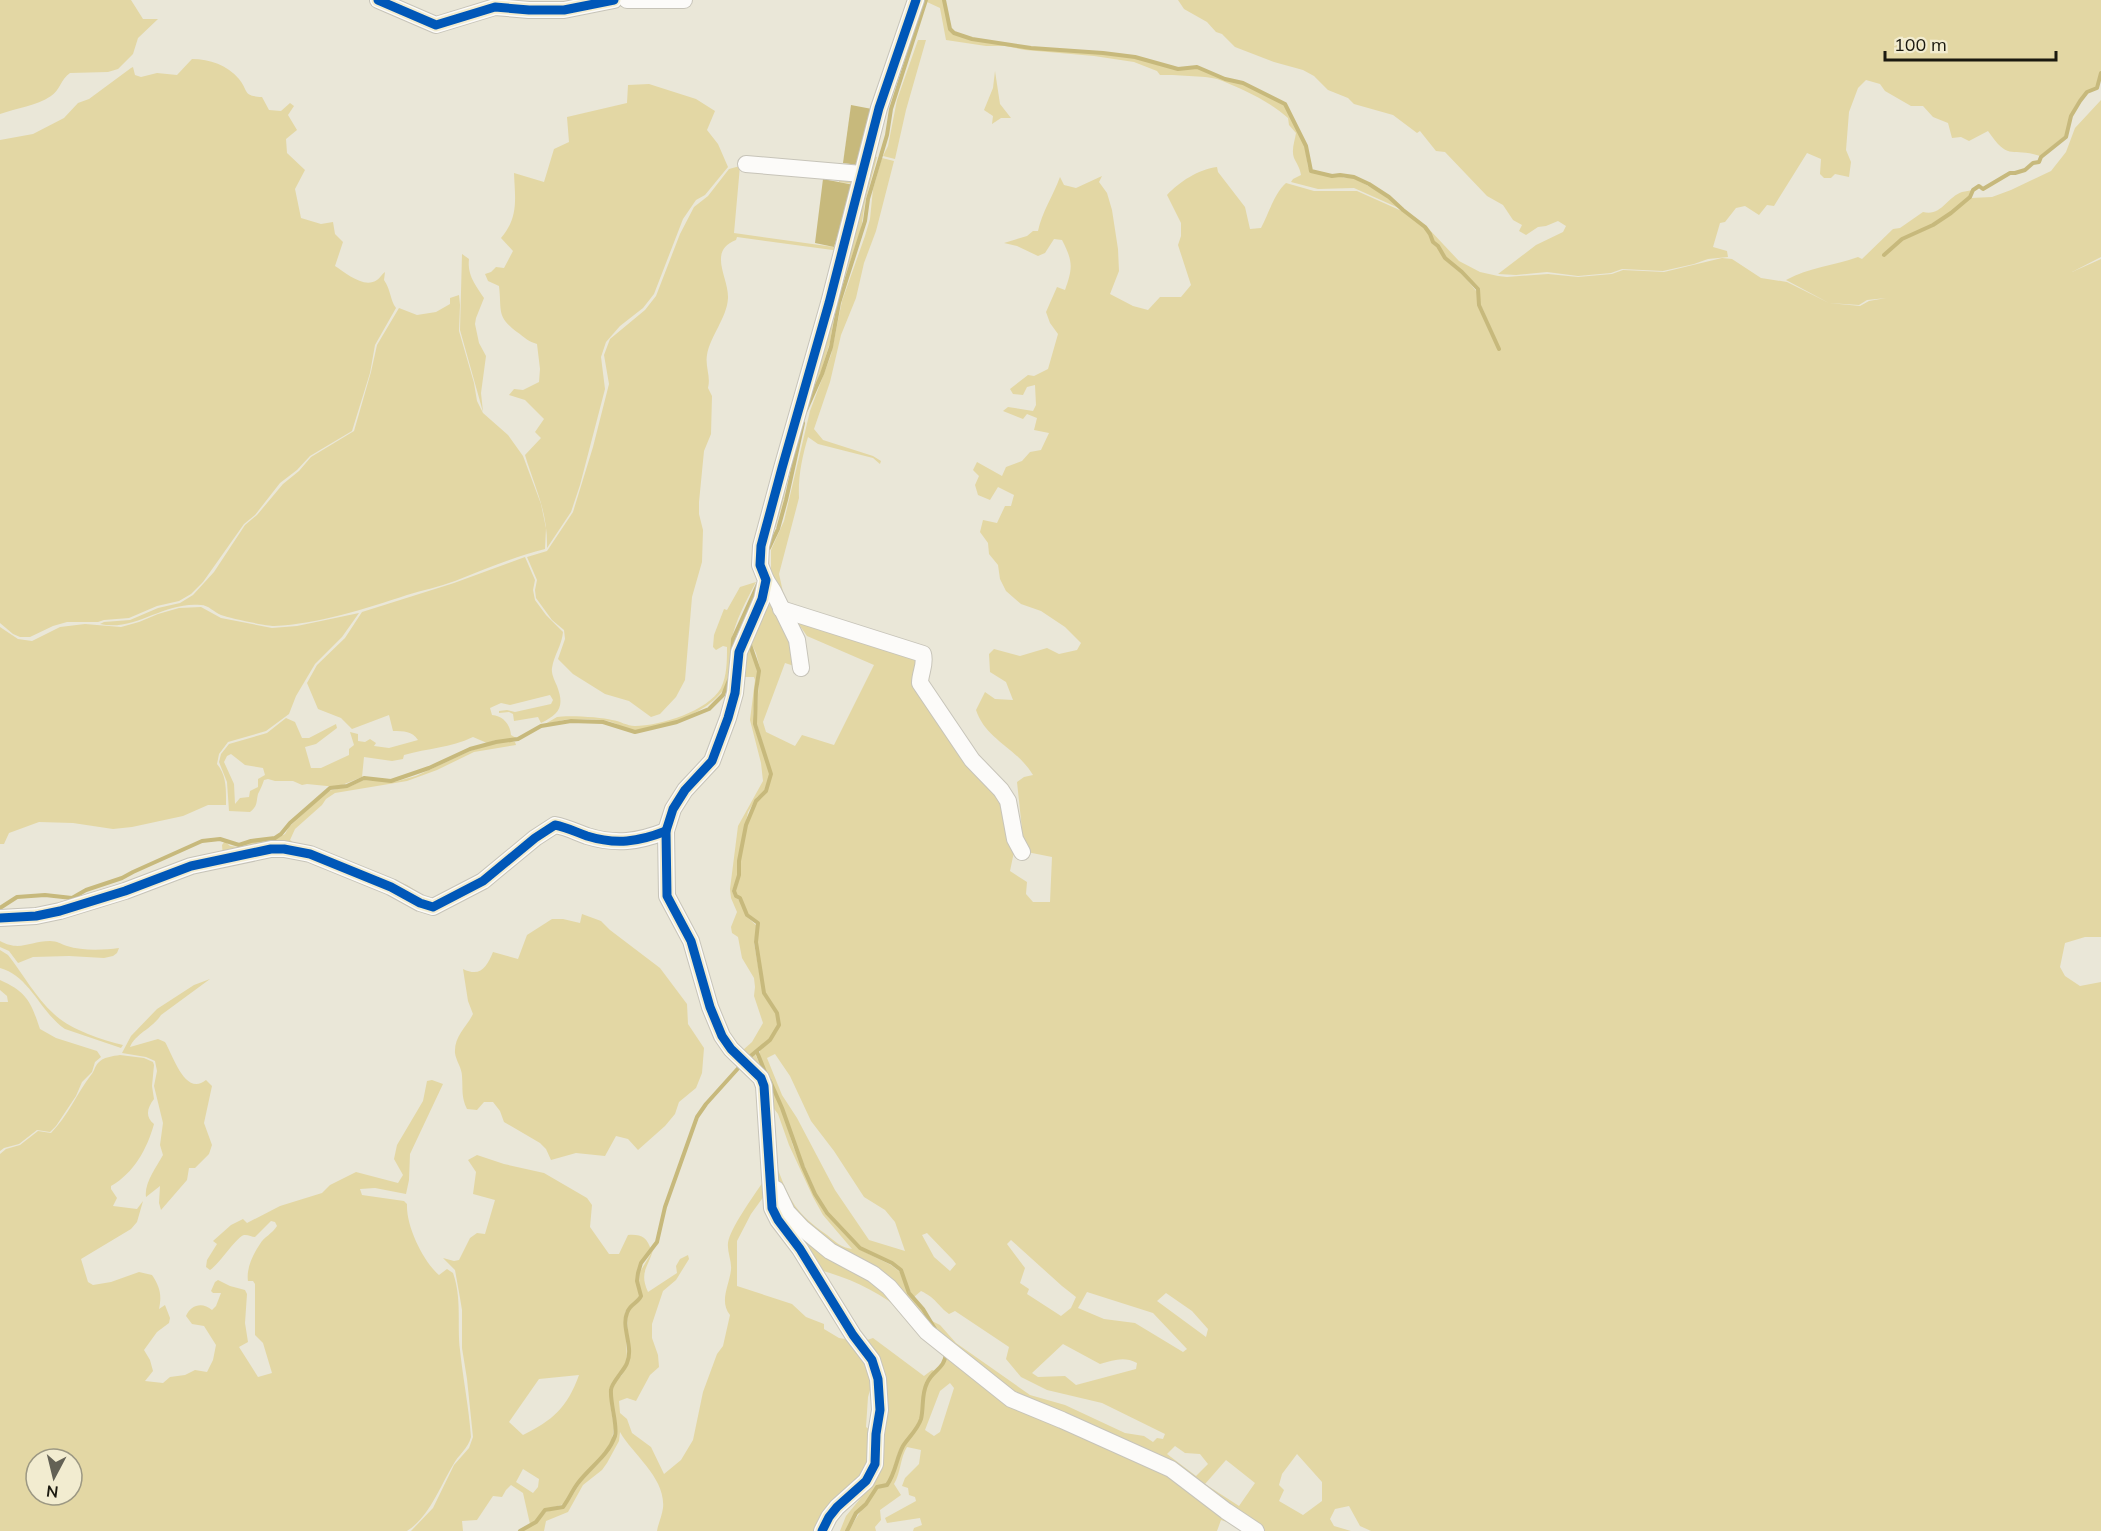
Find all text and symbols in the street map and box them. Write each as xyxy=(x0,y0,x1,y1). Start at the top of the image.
scale bar xyxy=(1885,24,2056,62)
text: 100 m xyxy=(1894,33,1947,56)
north arrow xyxy=(24,1447,84,1507)
text: N xyxy=(45,1481,59,1503)

